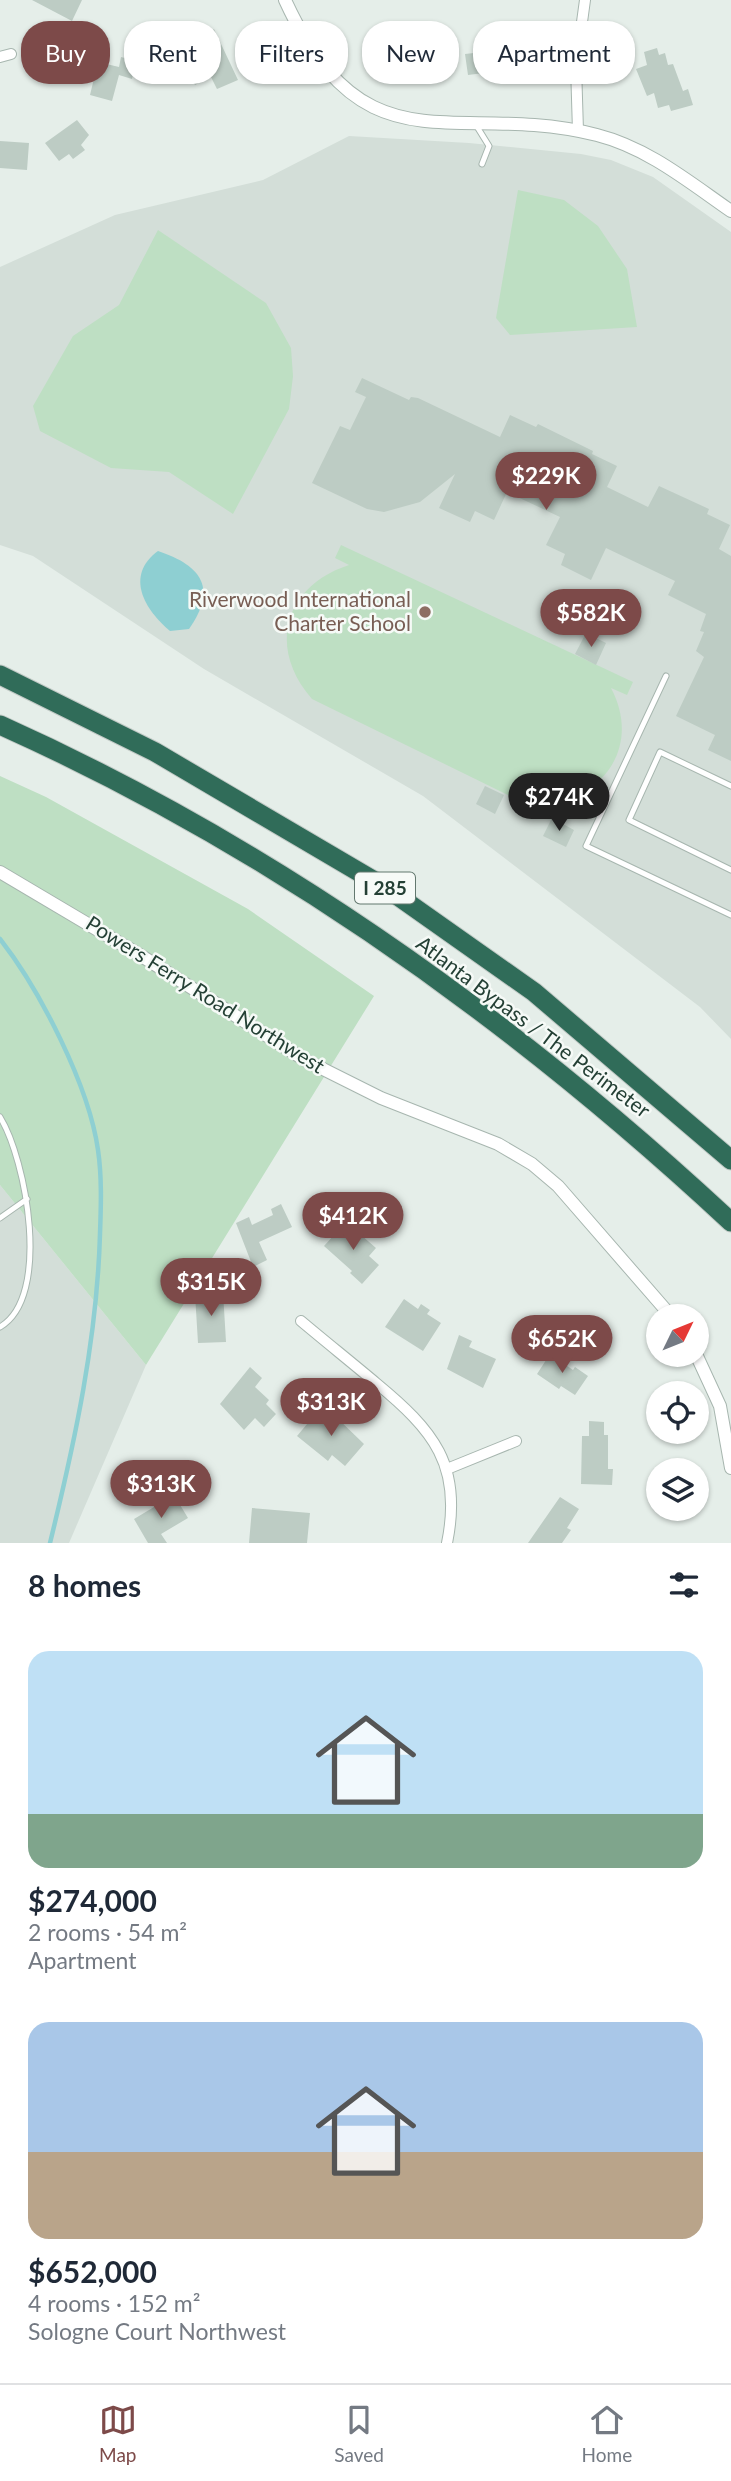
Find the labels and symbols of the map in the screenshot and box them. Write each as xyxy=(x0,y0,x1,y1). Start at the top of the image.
pin: $229K xyxy=(497,452,595,512)
place label: Riverwood International Charter School xyxy=(189,586,411,635)
pin: $582K xyxy=(542,590,640,649)
marker: Riverwood International Charter School xyxy=(417,604,433,620)
pin: $274K xyxy=(510,774,608,833)
road number: I 285 xyxy=(355,873,415,904)
street label: Powers Ferry Road Northwest xyxy=(82,910,330,1078)
street label: Atlanta Bypass / The Perimeter xyxy=(412,930,656,1122)
pin: $412K xyxy=(304,1192,402,1252)
pin: $315K xyxy=(162,1258,260,1318)
north arrow xyxy=(646,1304,709,1367)
pin: $652K xyxy=(513,1316,611,1375)
pin: $313K xyxy=(282,1378,380,1438)
pin: $313K xyxy=(112,1460,210,1520)

